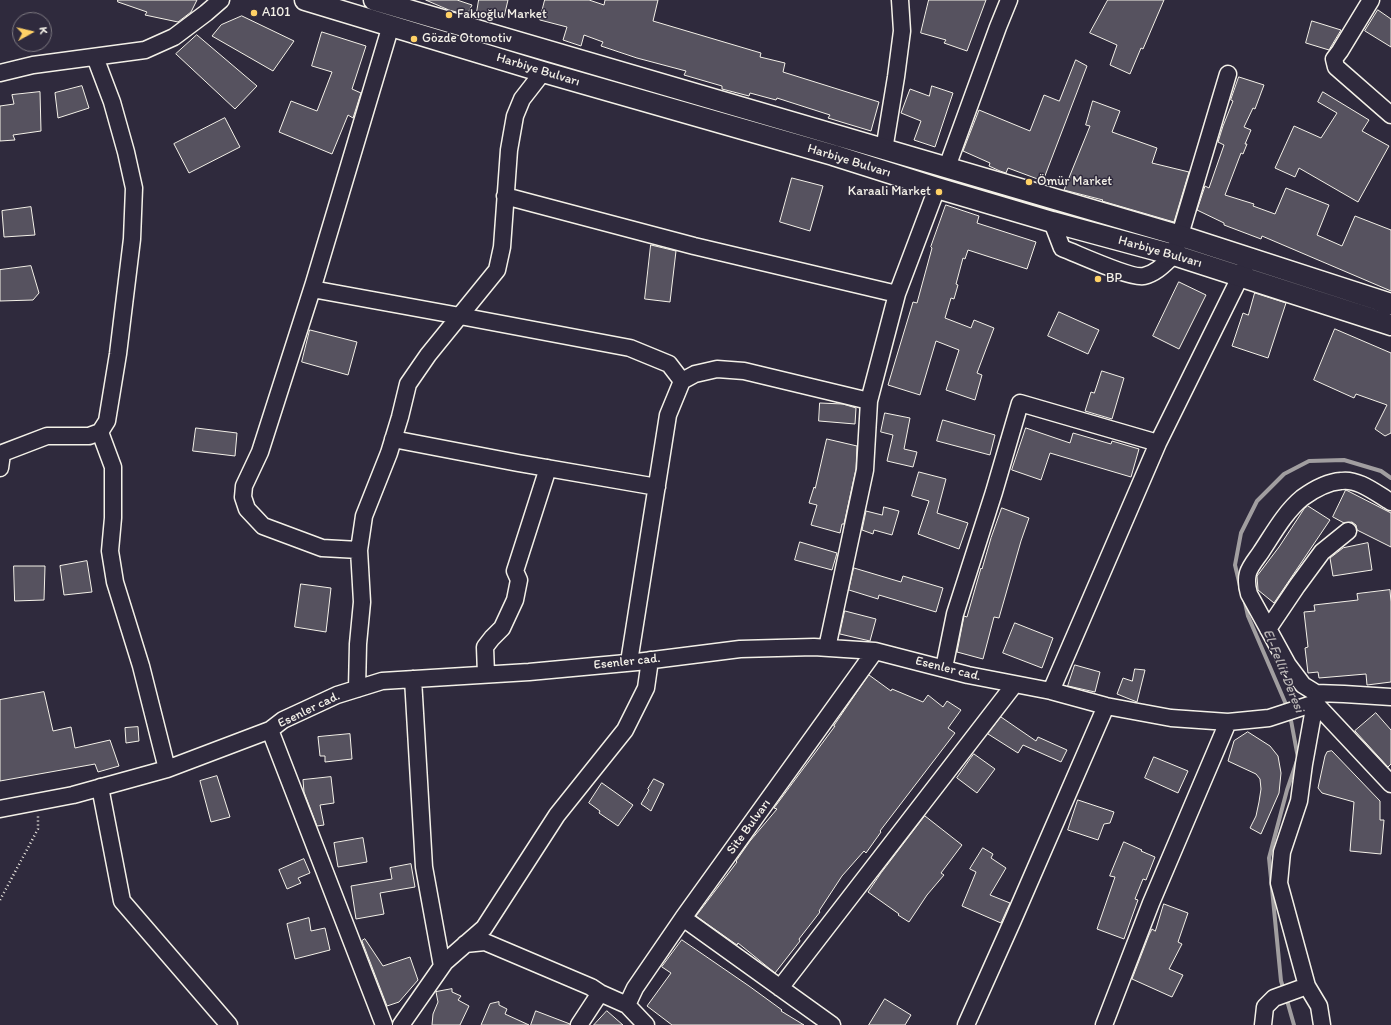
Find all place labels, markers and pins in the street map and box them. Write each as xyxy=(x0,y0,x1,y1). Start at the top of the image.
place label: A101 xyxy=(262,5,290,21)
place label: Fakıoğlu Market xyxy=(457,7,547,23)
marker: A101 xyxy=(249,8,259,18)
marker: Fakıoğlu Market xyxy=(444,10,454,20)
place label: Gözde Otomotiv xyxy=(422,31,512,47)
marker: Gözde Otomotiv xyxy=(409,34,419,44)
place label: Ömür Market xyxy=(1037,174,1112,190)
marker: Ömür Market xyxy=(1024,177,1034,187)
place label: Karaali Market xyxy=(848,184,931,200)
marker: Karaali Market xyxy=(934,187,944,197)
place label: BP xyxy=(1106,271,1122,287)
marker: BP xyxy=(1093,274,1103,284)

